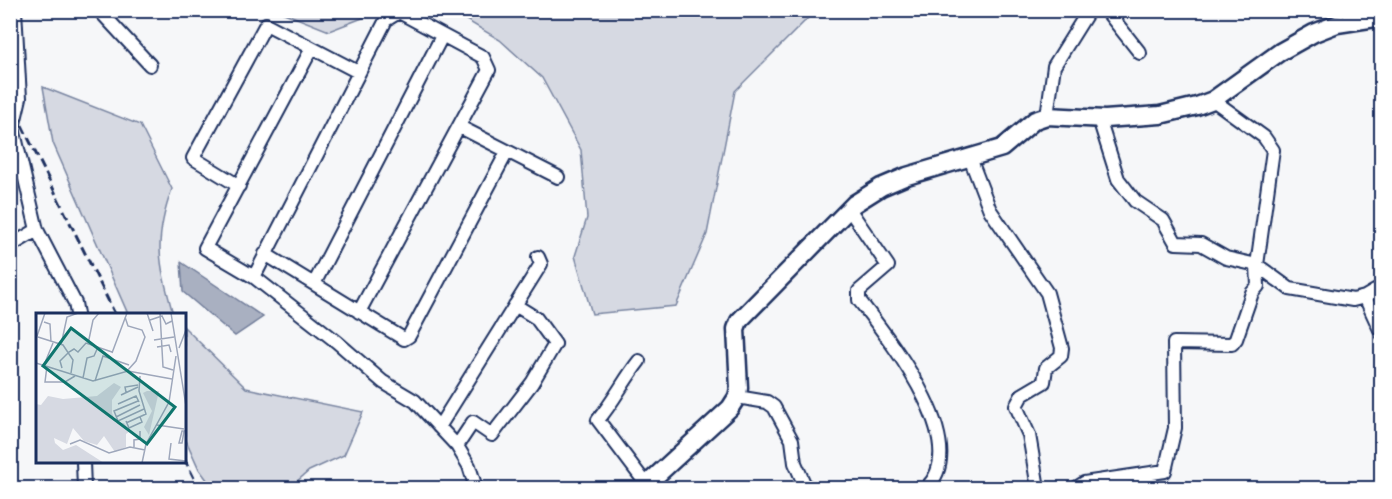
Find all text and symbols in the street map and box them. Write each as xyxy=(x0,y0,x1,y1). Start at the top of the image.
inset map xyxy=(36,313,186,463)

